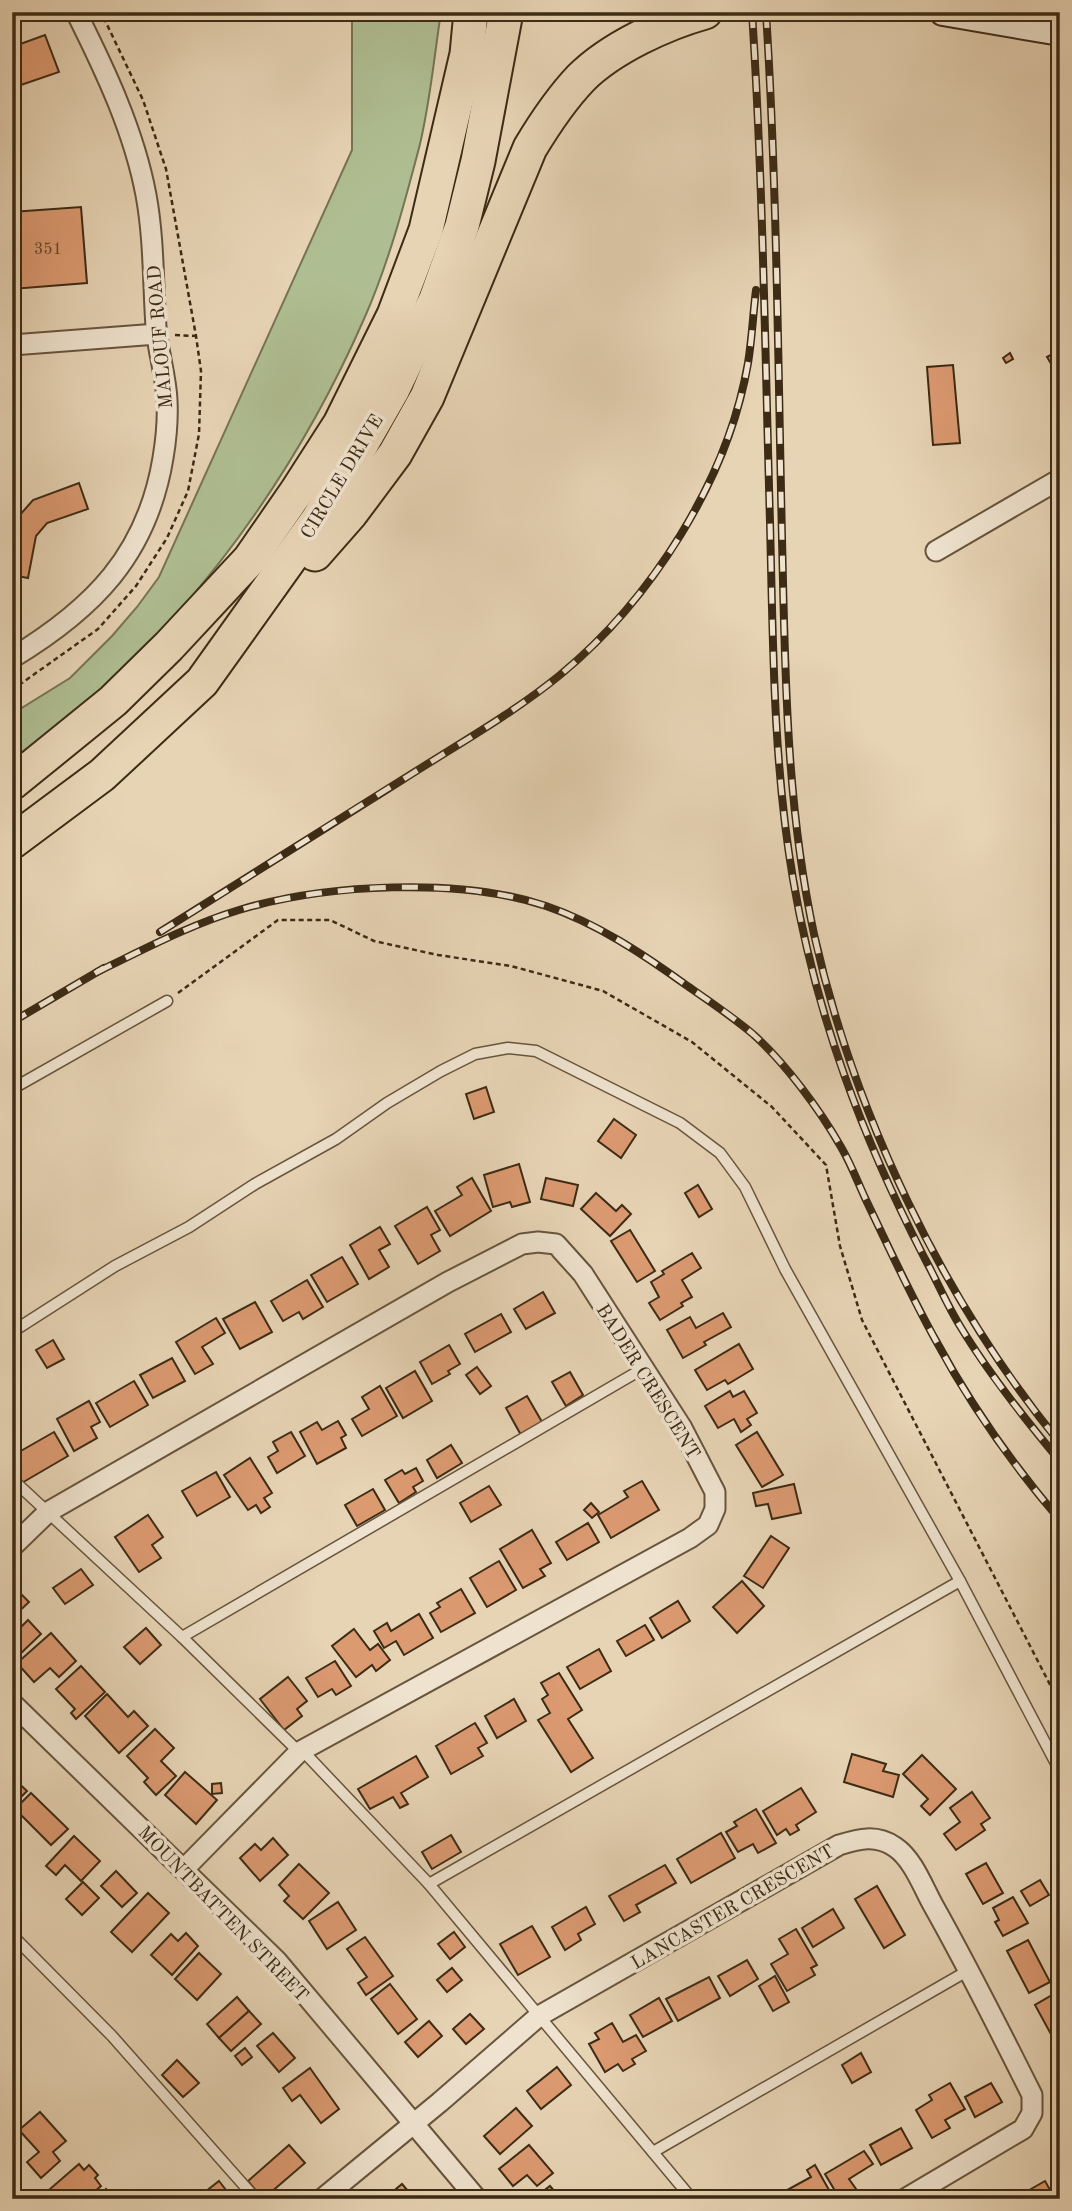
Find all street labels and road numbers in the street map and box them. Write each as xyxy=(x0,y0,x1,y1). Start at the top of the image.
street label: MALOUF ROAD xyxy=(146,264,177,409)
street label: CIRCLE DRIVE xyxy=(299,412,388,543)
street label: BADER CRESCENT xyxy=(591,1301,702,1463)
street label: MOUNTBATTEN STREET xyxy=(133,1823,311,2006)
street label: LANCASTER CRESCENT xyxy=(629,1842,838,1974)

